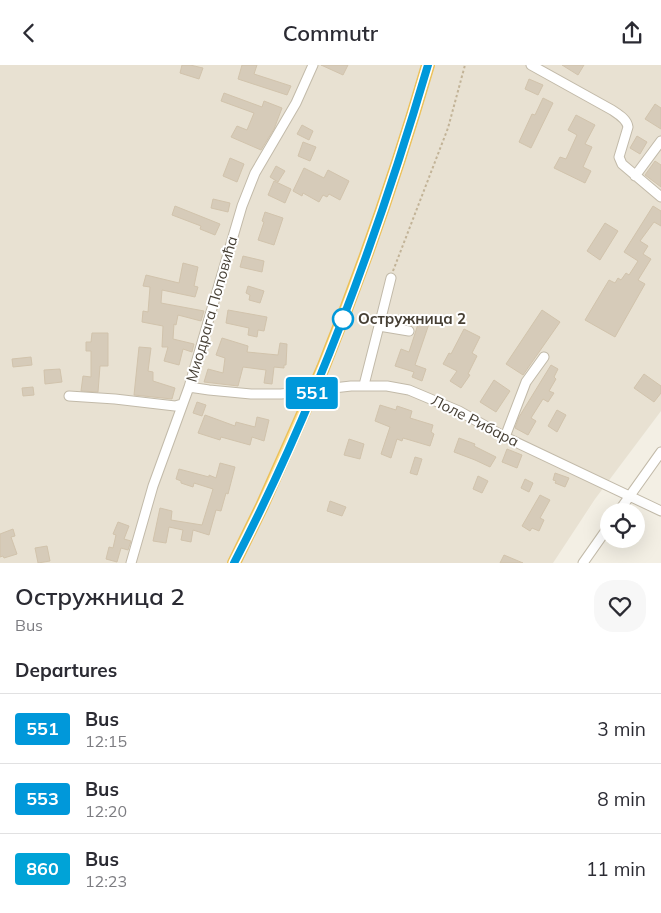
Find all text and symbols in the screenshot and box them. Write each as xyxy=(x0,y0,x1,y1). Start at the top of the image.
icon: back xyxy=(15,19,43,47)
text: Commutr xyxy=(283,19,378,47)
icon: share xyxy=(618,19,646,47)
street label: Миодрага Поповића xyxy=(182,234,241,384)
marker: Остружница 2 xyxy=(332,308,354,330)
place label: Остружница 2 xyxy=(358,309,466,328)
line badge: 551 xyxy=(283,377,341,409)
text: 551 xyxy=(296,381,328,404)
street label: Лоле Рибара xyxy=(428,390,522,451)
map controls xyxy=(600,503,645,548)
button: locate xyxy=(600,503,645,548)
button: heart xyxy=(594,580,646,632)
text: Остружница 2 xyxy=(15,581,185,611)
text: Bus xyxy=(15,615,43,635)
text: Departures xyxy=(15,658,117,682)
text: Bus xyxy=(85,707,119,731)
text: 551 xyxy=(26,717,59,740)
text: 3 min xyxy=(597,717,646,741)
text: 12:15 xyxy=(85,731,127,751)
text: Bus xyxy=(85,777,119,801)
text: 553 xyxy=(26,787,59,810)
text: 8 min xyxy=(597,787,646,811)
text: 12:20 xyxy=(85,801,127,821)
text: Bus xyxy=(85,847,119,871)
text: 860 xyxy=(26,857,59,880)
text: 11 min xyxy=(586,857,646,881)
text: 12:23 xyxy=(85,871,127,891)

